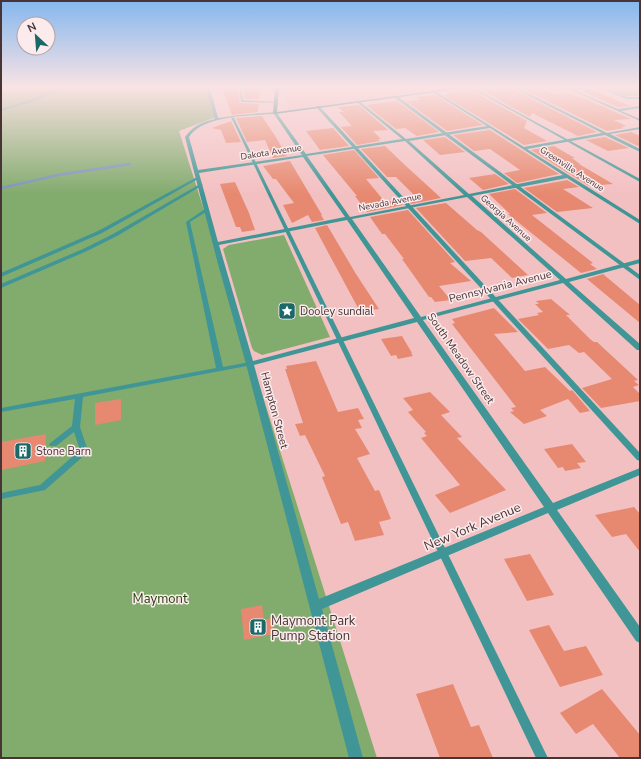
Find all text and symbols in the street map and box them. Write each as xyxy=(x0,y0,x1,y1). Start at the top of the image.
north arrow xyxy=(16,16,56,56)
text: N xyxy=(25,19,39,36)
street label: Dakota Avenue xyxy=(240,141,303,163)
street label: Greenville Avenue xyxy=(538,144,607,194)
street label: Nevada Avenue xyxy=(358,190,423,214)
street label: Georgia Avenue xyxy=(478,192,534,244)
street label: Pennsylvania Avenue xyxy=(447,266,553,307)
place icon: Dooley sundial xyxy=(277,301,297,321)
place label: Dooley sundial xyxy=(300,304,374,319)
street label: South Meadow Street xyxy=(424,310,498,407)
street label: Hampton Street xyxy=(257,370,292,450)
building icon: Stone Barn xyxy=(13,441,33,461)
place label: Stone Barn xyxy=(36,444,91,459)
street label: New York Avenue xyxy=(421,498,524,555)
park label: Maymont xyxy=(133,590,188,608)
place label: Maymont Park Pump Station xyxy=(271,612,356,645)
building icon: Maymont Park Pump Station xyxy=(248,617,268,637)

